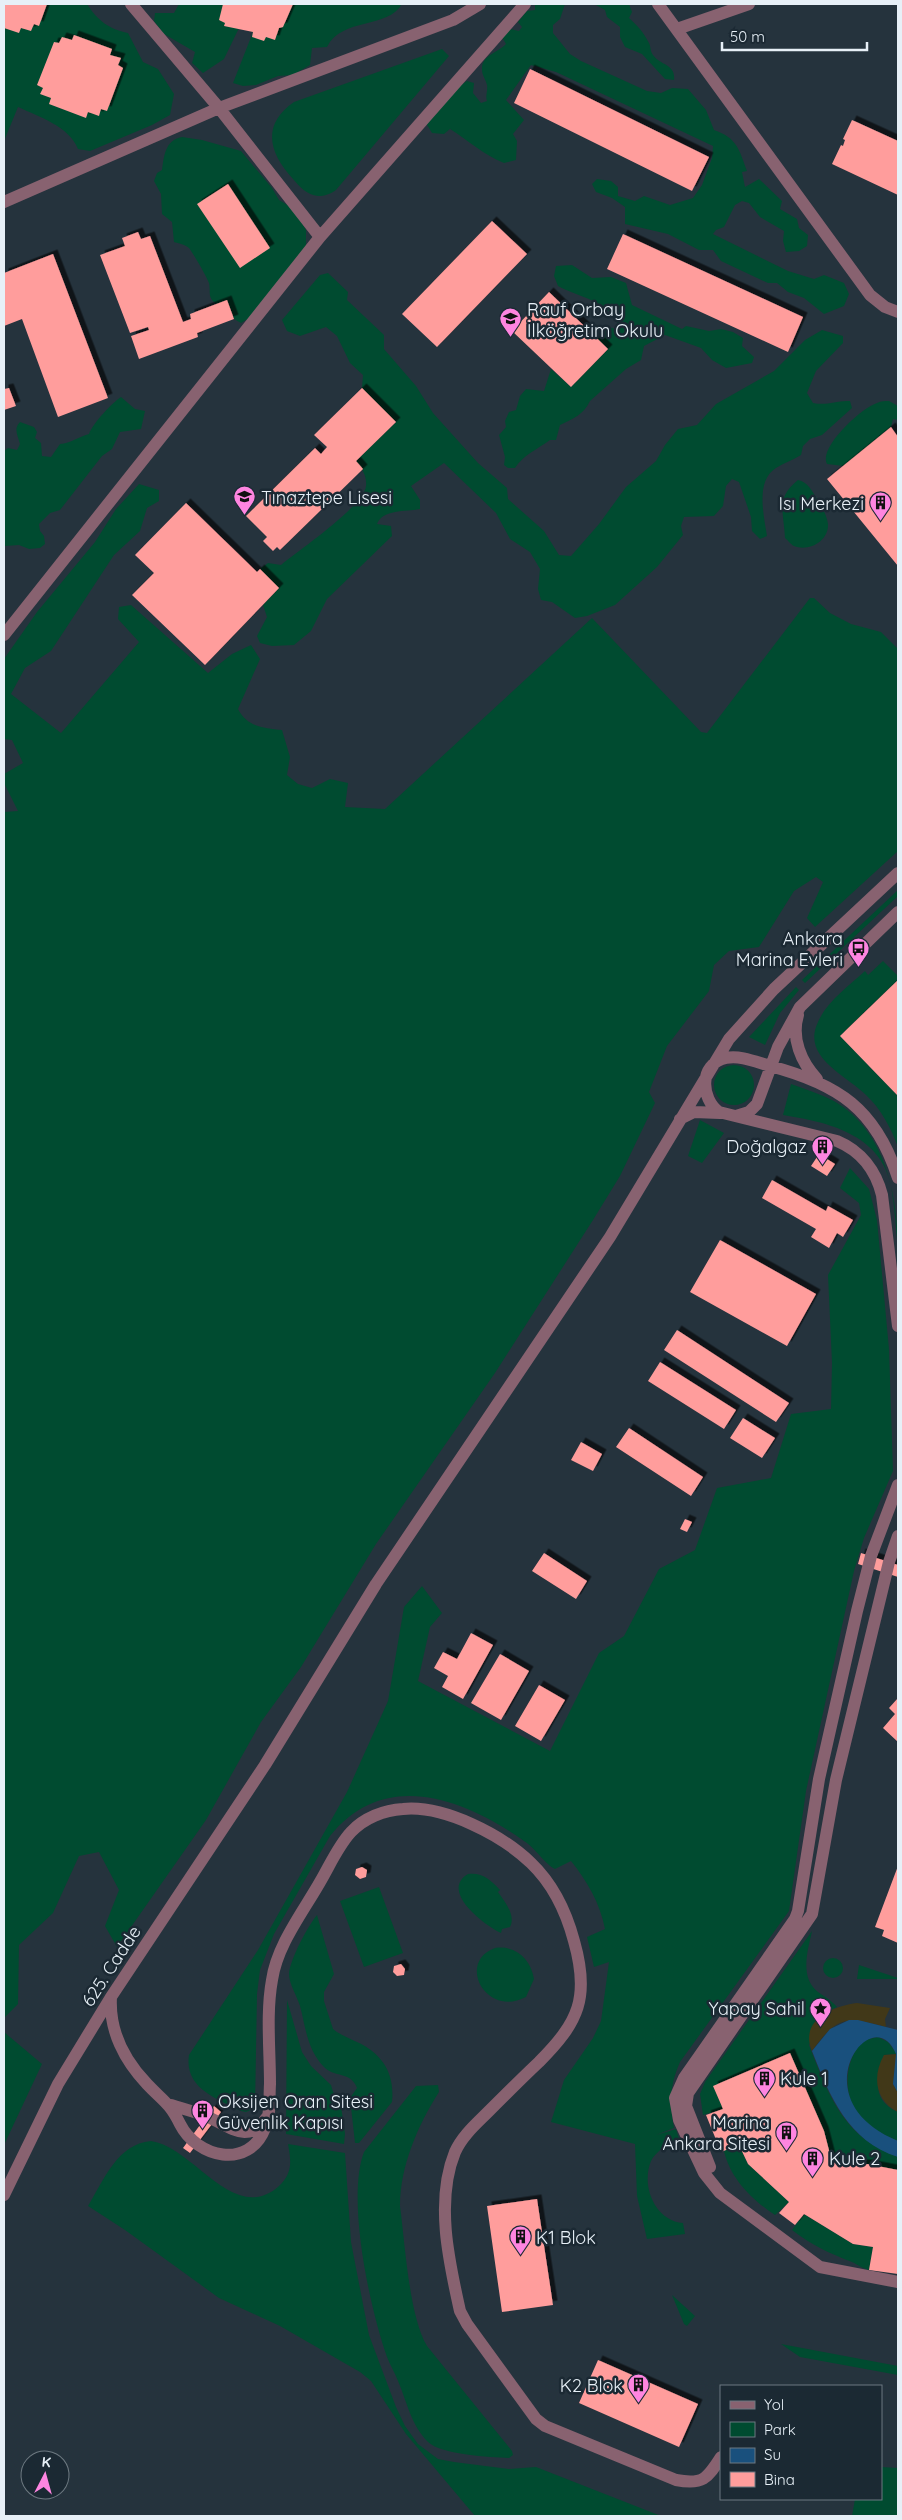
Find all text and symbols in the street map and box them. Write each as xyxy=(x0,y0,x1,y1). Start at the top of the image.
scale bar xyxy=(722,20,867,52)
text: 50 m xyxy=(730,27,765,46)
place label: Rauf Orbay İlköğretim Okulu xyxy=(527,298,663,342)
school or university icon: Rauf Orbay İlköğretim Okulu xyxy=(499,307,523,338)
school or university icon: Tınaztepe Lisesi xyxy=(233,485,257,516)
place label: Tınaztepe Lisesi xyxy=(261,486,392,509)
building icon: Isı Merkezi xyxy=(868,491,892,522)
place label: Isı Merkezi xyxy=(778,492,864,515)
place label: Ankara Marina Evleri xyxy=(736,927,843,971)
bus stop icon: Ankara Marina Evleri xyxy=(847,936,871,967)
building icon: Doğalgaz xyxy=(811,1134,835,1165)
place label: Doğalgaz xyxy=(726,1135,807,1158)
street label: 625. Cadde xyxy=(76,1921,146,2011)
place icon: Yapay Sahil xyxy=(809,1996,833,2027)
place label: Yapay Sahil xyxy=(708,1997,805,2020)
building icon: Kule 1 xyxy=(752,2066,776,2097)
place label: Kule 1 xyxy=(780,2067,828,2090)
place label: Oksijen Oran Sitesi Güvenlik Kapısı xyxy=(218,2090,373,2134)
building icon: Oksijen Oran Sitesi Güvenlik Kapısı xyxy=(190,2099,214,2130)
place label: Marina Ankara Sitesi xyxy=(663,2111,770,2155)
building icon: Marina Ankara Sitesi xyxy=(774,2120,798,2151)
building icon: Kule 2 xyxy=(801,2146,825,2177)
place label: Kule 2 xyxy=(829,2147,880,2170)
building icon: K1 Blok xyxy=(508,2225,532,2256)
place label: K1 Blok xyxy=(536,2226,596,2249)
building icon: K2 Blok xyxy=(627,2373,651,2404)
place label: K2 Blok xyxy=(560,2374,623,2397)
legend xyxy=(720,2385,882,2500)
text: Yol xyxy=(764,2395,784,2414)
text: Park xyxy=(764,2420,796,2439)
text: Su xyxy=(764,2445,781,2464)
north arrow xyxy=(20,2450,70,2500)
text: K xyxy=(41,2453,52,2472)
text: Bina xyxy=(764,2470,795,2489)

